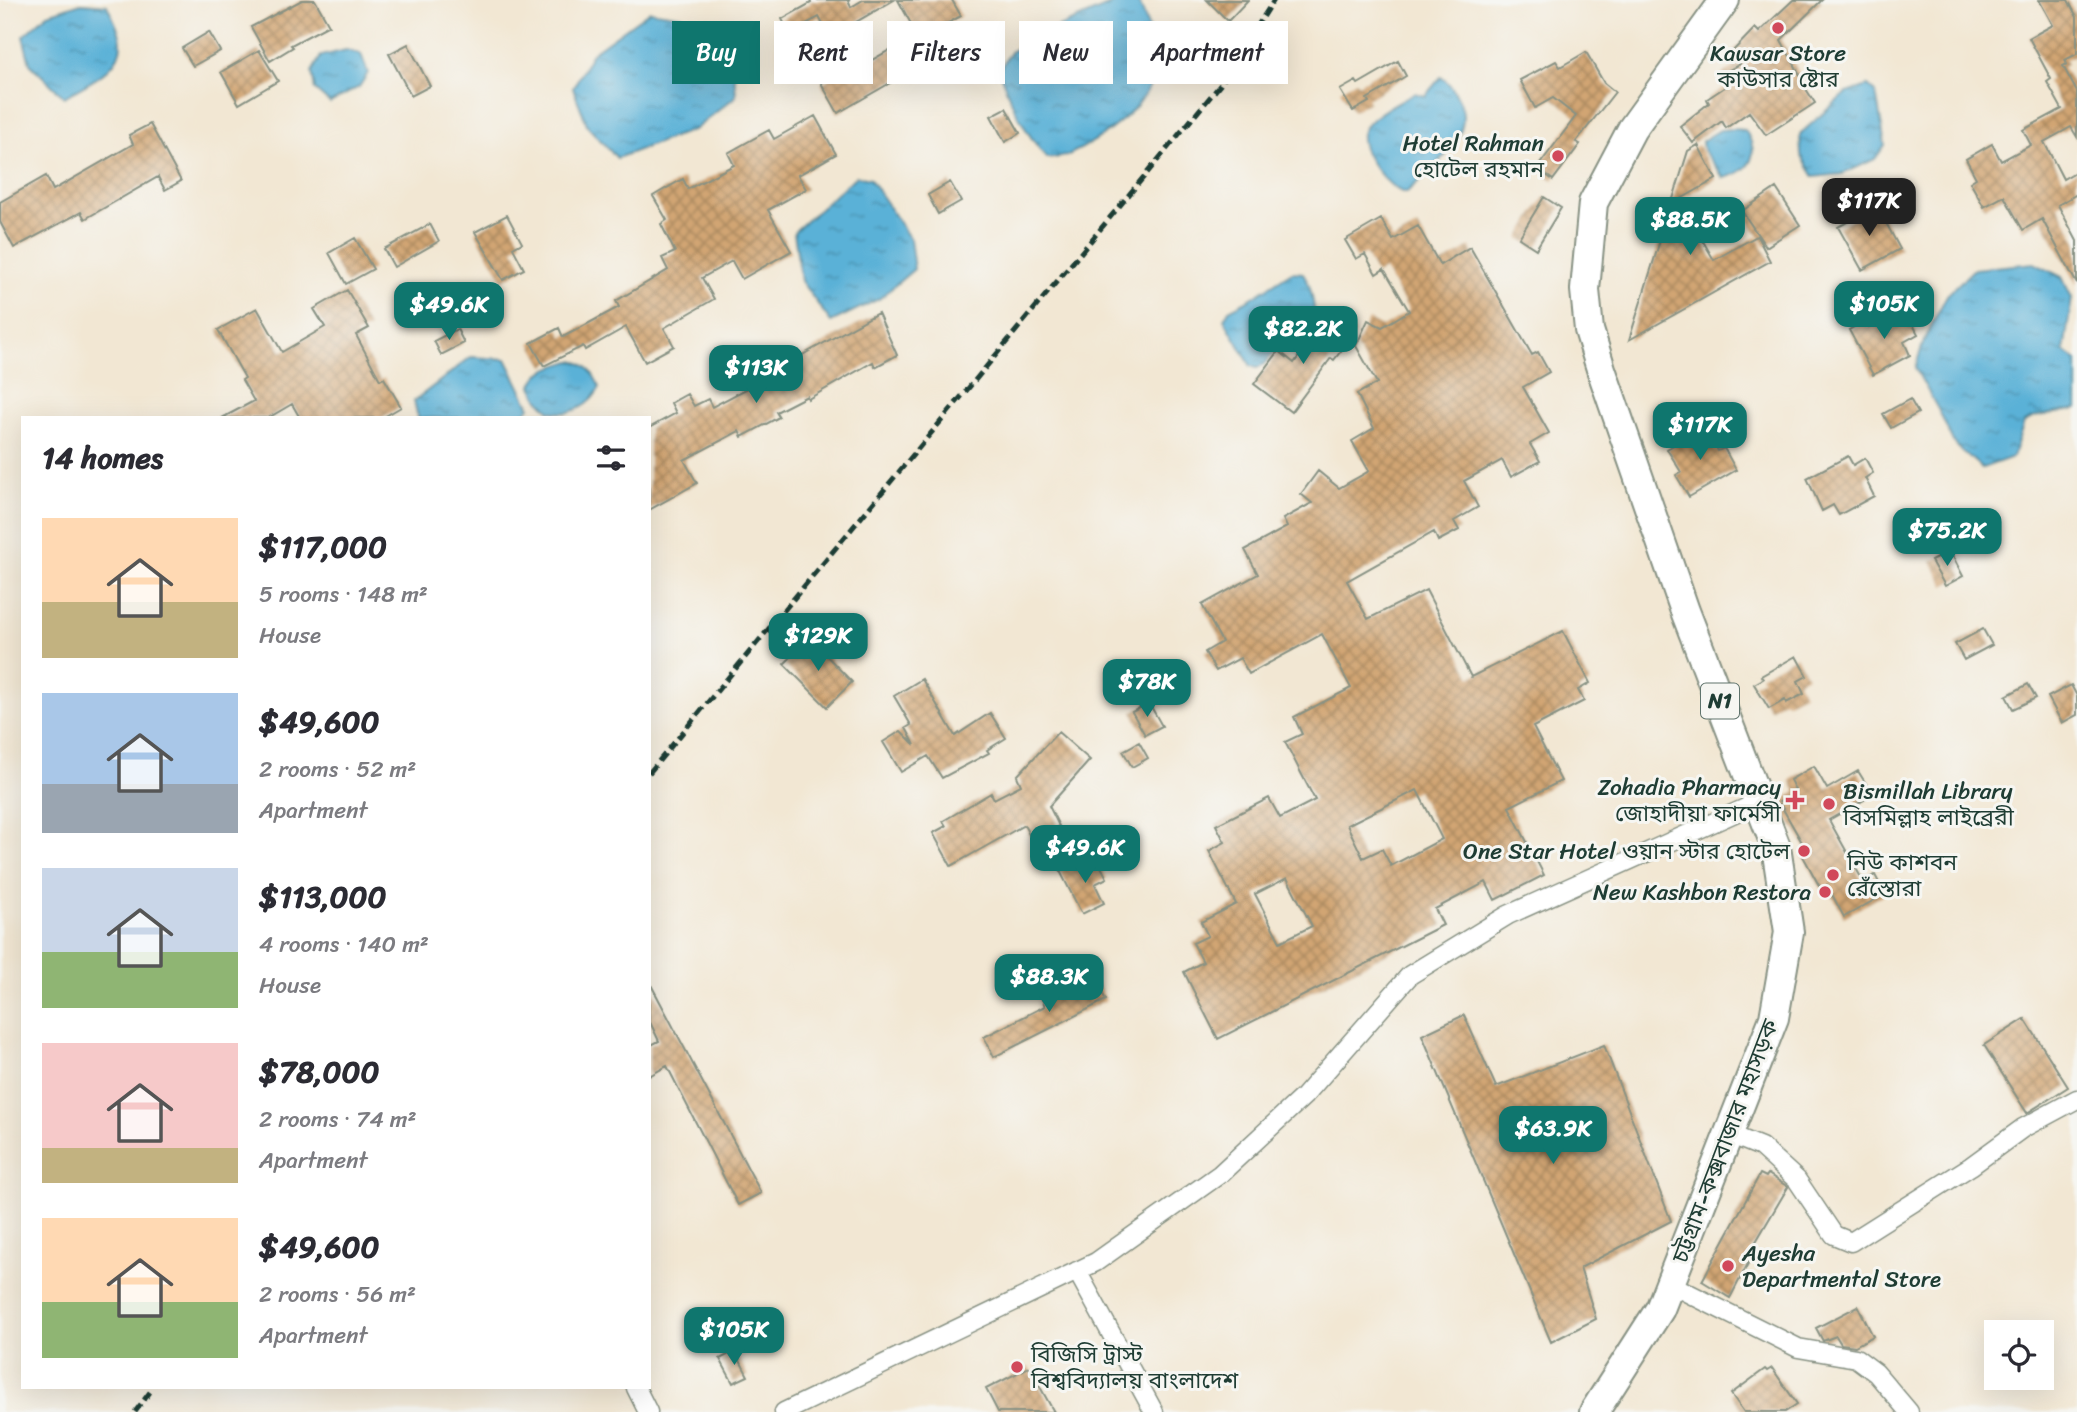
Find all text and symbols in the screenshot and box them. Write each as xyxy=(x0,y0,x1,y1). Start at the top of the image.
marker: Kawsar Store কাউসার ষ্টোর xyxy=(1770,20,1786,36)
chip: Buy xyxy=(672,21,760,84)
chip: Rent xyxy=(774,21,873,84)
chip: Filters xyxy=(887,21,1005,84)
chip: New xyxy=(1019,21,1113,84)
chip: Apartment xyxy=(1127,21,1288,84)
place label: Kawsar Store কাউসার ষ্টোর xyxy=(1710,33,1846,100)
place label: Hotel Rahman হোটেল রহমান xyxy=(1402,123,1545,190)
marker: Hotel Rahman হোটেল রহমান xyxy=(1550,148,1566,164)
pin: $117K xyxy=(1820,178,1918,238)
text: $117K xyxy=(1838,180,1900,221)
pin: $88.5K xyxy=(1633,198,1747,257)
text: $88.5K xyxy=(1651,199,1729,240)
pin: $49.6K xyxy=(392,282,506,342)
pin: $105K xyxy=(1835,282,1933,341)
text: $105K xyxy=(1850,283,1918,324)
text: $49.6K xyxy=(410,284,488,325)
pin: $82.2K xyxy=(1246,306,1360,366)
text: $82.2K xyxy=(1265,308,1341,349)
pin: $113K xyxy=(707,346,805,405)
text: $113K xyxy=(725,347,787,388)
pin: $117K xyxy=(1651,402,1749,462)
text: $117K xyxy=(1669,404,1731,445)
text: 14 homes xyxy=(42,431,163,485)
icon: filters xyxy=(592,439,630,477)
pin: $75.2K xyxy=(1890,508,2004,568)
text: $75.2K xyxy=(1909,510,1985,551)
text: $117,000 xyxy=(259,520,387,574)
icon: home xyxy=(98,546,182,630)
text: 5 rooms · 148 m² xyxy=(259,574,428,615)
pin: $129K xyxy=(769,614,867,673)
text: House xyxy=(259,615,321,656)
text: $129K xyxy=(785,615,851,656)
pin: $78K xyxy=(1106,660,1188,719)
text: $78K xyxy=(1119,661,1175,702)
road number: N1 xyxy=(1701,684,1739,718)
text: $49,600 xyxy=(259,695,379,749)
icon: home xyxy=(98,721,182,805)
text: 2 rooms · 52 m² xyxy=(259,749,416,790)
place label: Zohadia Pharmacy জোহাদীয়া ফার্মেসী xyxy=(1598,767,1782,834)
place label: Bismillah Library বিসমিল্লাহ লাইব্রেরী xyxy=(1842,771,2015,838)
text: Apartment xyxy=(259,790,368,831)
marker: Zohadia Pharmacy জোহাদীয়া ফার্মেসী xyxy=(1787,792,1803,808)
marker: Bismillah Library বিসমিল্লাহ লাইব্রেরী xyxy=(1821,796,1837,812)
pin: $49.6K xyxy=(1028,826,1142,885)
text: $49.6K xyxy=(1046,827,1124,868)
place label: One Star Hotel ওয়ান স্টার হোটেল xyxy=(1463,831,1791,872)
place label: নিউ কাশবন রেঁস্তোরা xyxy=(1846,842,1958,909)
marker: One Star Hotel ওয়ান স্টার হোটেল xyxy=(1796,843,1812,859)
marker: নিউ কাশবন রেঁস্তোরা xyxy=(1825,867,1841,883)
text: $113,000 xyxy=(259,870,386,924)
place label: New Kashbon Restora xyxy=(1593,872,1811,913)
marker: New Kashbon Restora xyxy=(1817,884,1833,900)
icon: home xyxy=(98,896,182,980)
text: 4 rooms · 140 m² xyxy=(259,924,429,965)
pin: $88.3K xyxy=(992,954,1106,1014)
text: $88.3K xyxy=(1011,956,1087,997)
text: House xyxy=(259,965,321,1006)
street label: চট্টগ্রাম-কক্সবাজার মহাসড়ক xyxy=(1660,1013,1791,1270)
text: $78,000 xyxy=(259,1045,379,1099)
icon: home xyxy=(98,1071,182,1155)
text: 2 rooms · 74 m² xyxy=(259,1099,416,1140)
pin: $63.9K xyxy=(1496,1106,1610,1166)
text: $63.9K xyxy=(1515,1108,1591,1149)
text: Apartment xyxy=(259,1140,368,1181)
text: $49,600 xyxy=(259,1220,379,1274)
place label: Ayesha Departmental Store xyxy=(1741,1233,1941,1300)
icon: home xyxy=(98,1246,182,1330)
marker: Ayesha Departmental Store xyxy=(1720,1258,1736,1274)
text: 2 rooms · 56 m² xyxy=(259,1274,416,1315)
pin: $105K xyxy=(685,1308,783,1367)
text: $105K xyxy=(700,1309,768,1350)
text: Apartment xyxy=(259,1315,368,1356)
map controls xyxy=(1984,1320,2054,1390)
button: locate xyxy=(1984,1320,2054,1390)
place label: বিজিসি ট্রাস্ট বিশ্ববিদ্যালয় বাংলাদেশ xyxy=(1030,1334,1238,1401)
marker: বিজিসি ট্রাস্ট বিশ্ববিদ্যালয় বাংলাদেশ xyxy=(1009,1359,1025,1375)

